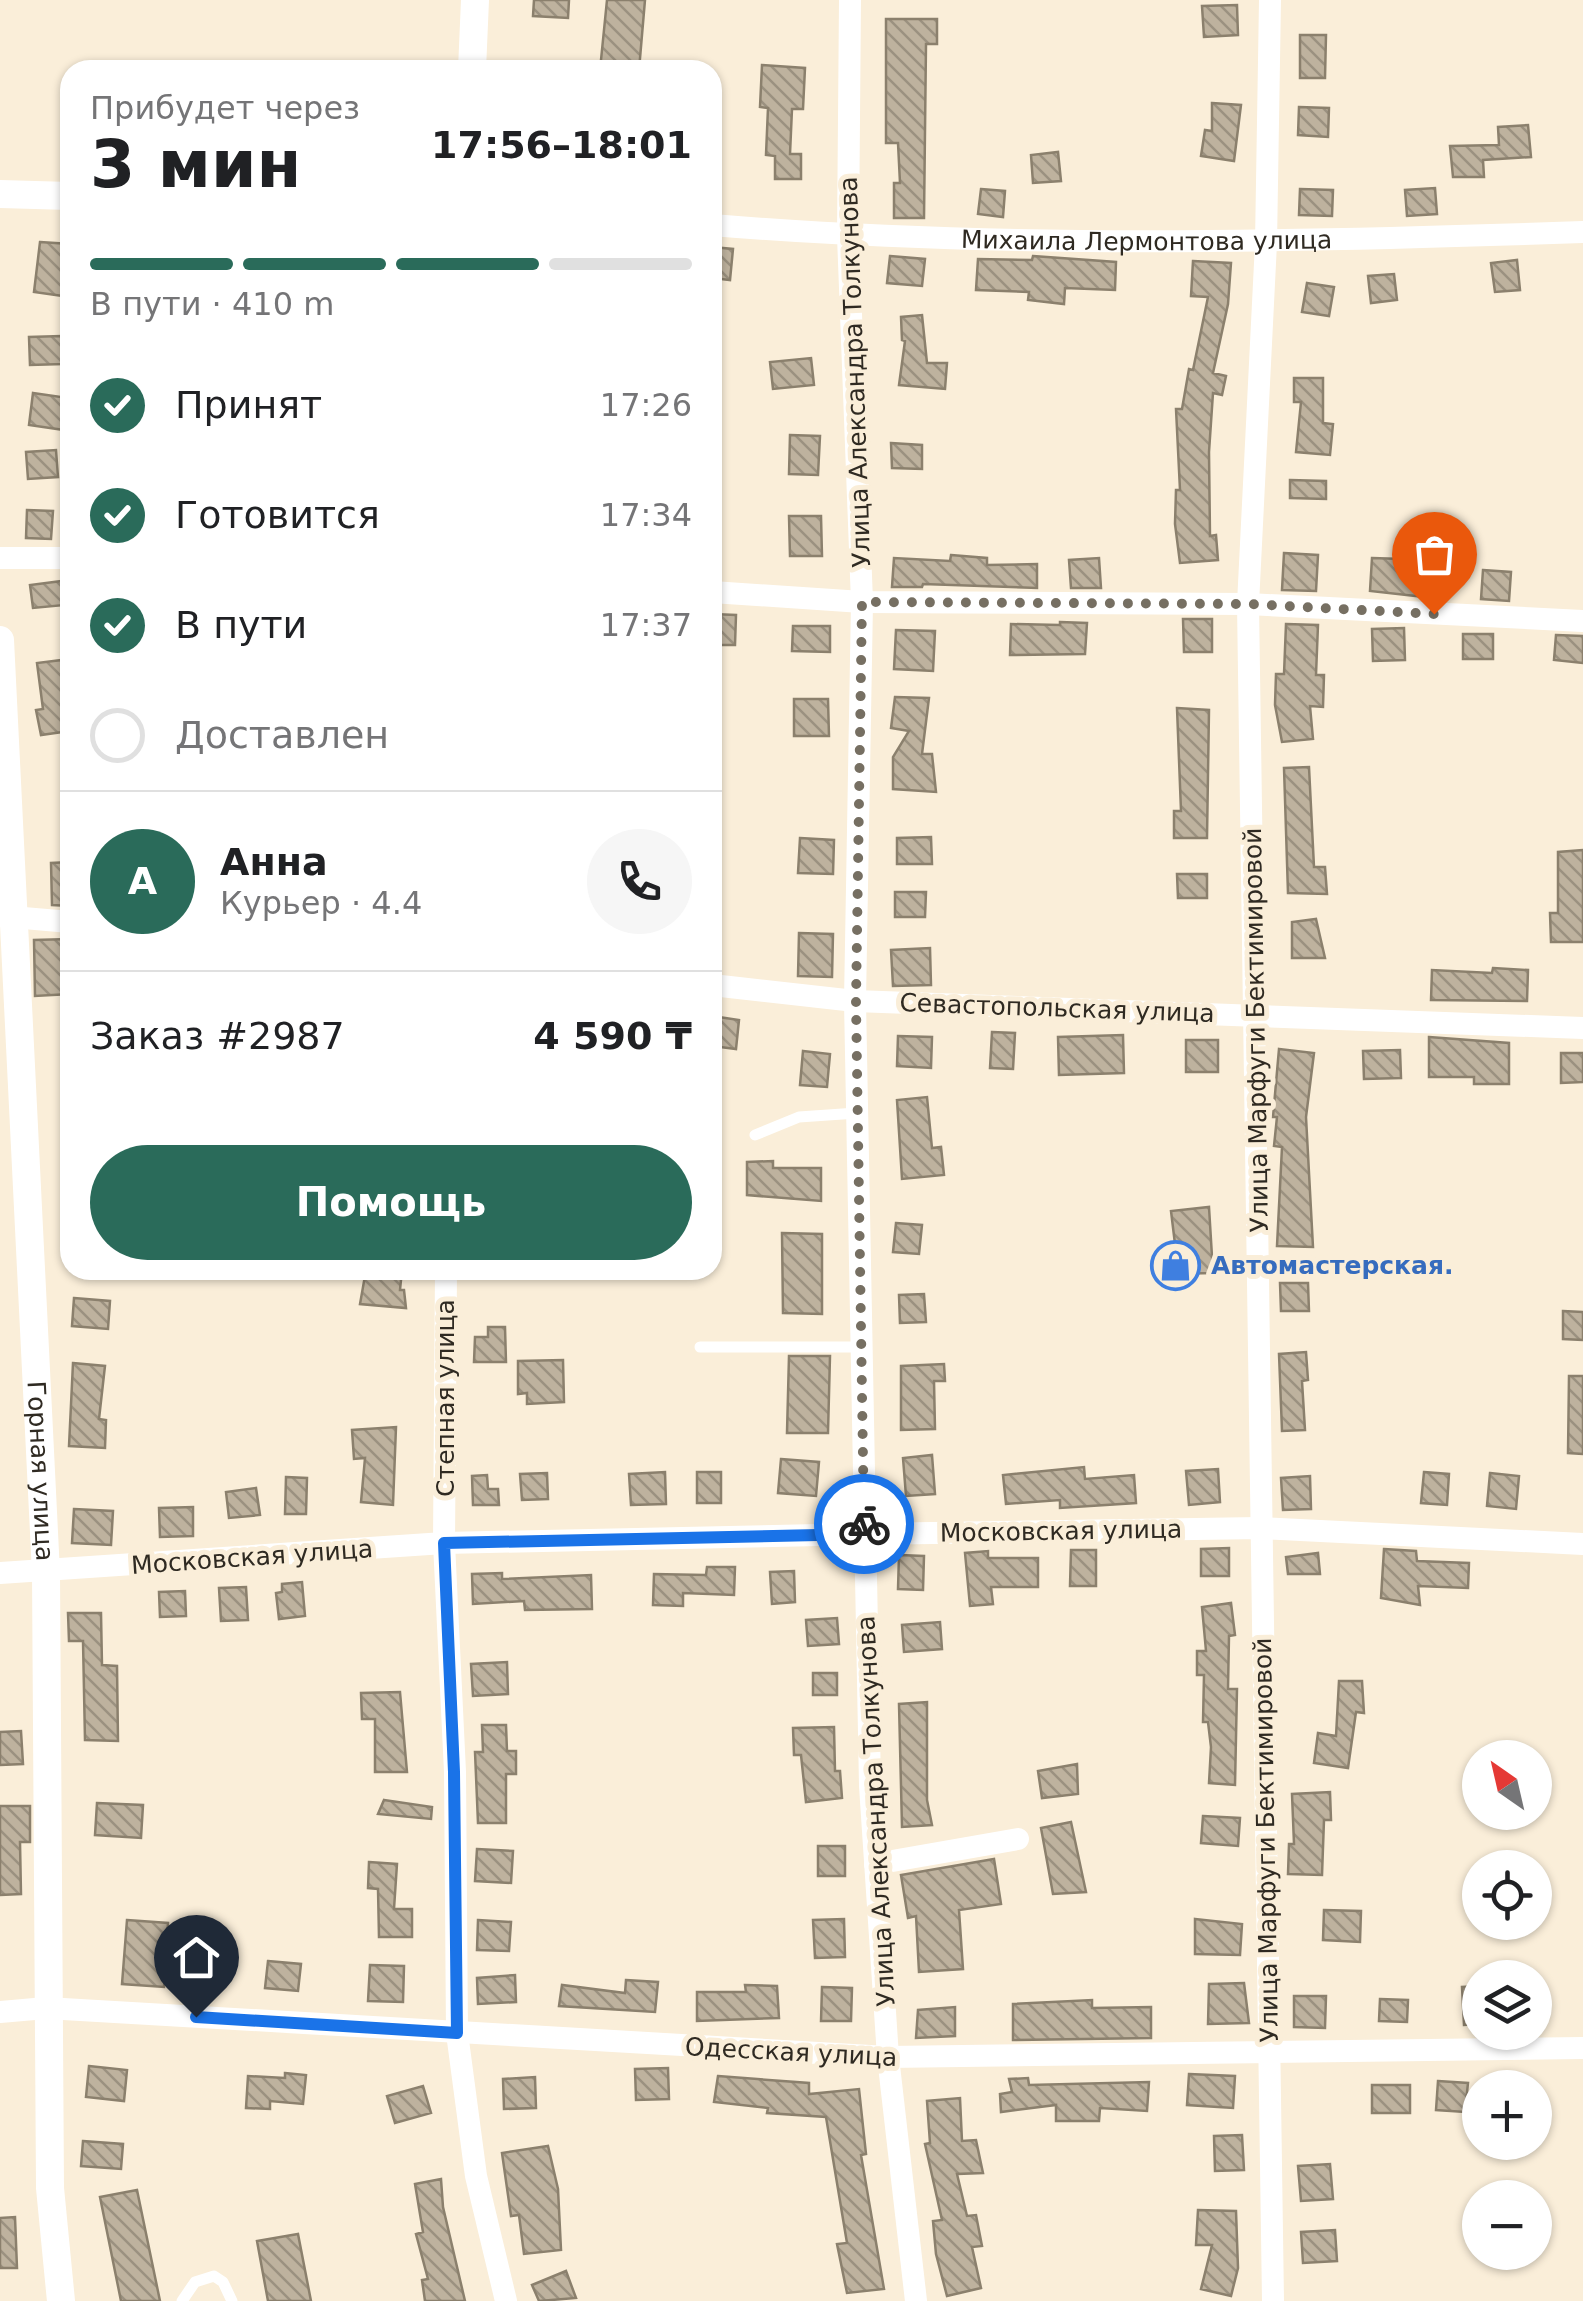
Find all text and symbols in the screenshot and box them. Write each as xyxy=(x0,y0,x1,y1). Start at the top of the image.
text: Прибудет через xyxy=(90,89,360,127)
text: 17:56–18:01 xyxy=(431,123,692,167)
text: 3 мин xyxy=(90,127,301,202)
street label: Улица Александра Толкунова xyxy=(834,176,876,568)
street label: Михаила Лермонтова улица xyxy=(961,224,1333,256)
text: В пути · 410 m xyxy=(90,285,334,323)
icon: check xyxy=(90,378,145,433)
text: Принят xyxy=(175,383,322,427)
text: 17:26 xyxy=(600,386,692,424)
icon: check xyxy=(90,488,145,543)
text: Готовится xyxy=(175,493,380,537)
text: 17:34 xyxy=(600,496,692,534)
pin xyxy=(1392,512,1477,615)
icon: bag xyxy=(1407,527,1462,582)
icon: check xyxy=(90,598,145,653)
text: В пути xyxy=(175,603,307,647)
text: 17:37 xyxy=(600,606,692,644)
text: Доставлен xyxy=(175,713,389,757)
street label: Улица Марфуги Бектимировой xyxy=(1238,827,1274,1233)
button: phone xyxy=(587,829,692,934)
text: Анна xyxy=(220,840,328,884)
text: А xyxy=(128,859,157,903)
text: Курьер · 4.4 xyxy=(220,884,422,922)
street label: Севастопольская улица xyxy=(899,988,1215,1028)
text: Заказ #2987 xyxy=(90,1014,345,1058)
text: 4 590 ₸ xyxy=(533,1014,692,1058)
button: Помощь xyxy=(90,1145,692,1260)
shop icon: Автомастерская. xyxy=(1150,1239,1202,1291)
place label: Автомастерская. xyxy=(1211,1251,1454,1280)
street label: Степная улица xyxy=(431,1299,460,1497)
street label: Горная улица xyxy=(22,1380,60,1562)
courier xyxy=(814,1474,914,1574)
icon: bike xyxy=(837,1497,892,1552)
street label: Московская улица xyxy=(940,1514,1182,1548)
street label: Московская улица xyxy=(130,1534,374,1580)
street label: Улица Александра Толкунова xyxy=(851,1615,901,2007)
street label: Улица Марфуги Бектимировой xyxy=(1248,1637,1284,2043)
north arrow xyxy=(1462,1740,1552,1830)
map controls xyxy=(1462,1740,1552,2270)
button: locate xyxy=(1462,1850,1552,1940)
pin xyxy=(154,1915,239,2018)
icon: home xyxy=(169,1930,224,1985)
button: layers xyxy=(1462,1960,1552,2050)
street label: Одесская улица xyxy=(684,2032,898,2072)
button: + xyxy=(1462,2070,1552,2160)
button: − xyxy=(1462,2180,1552,2270)

